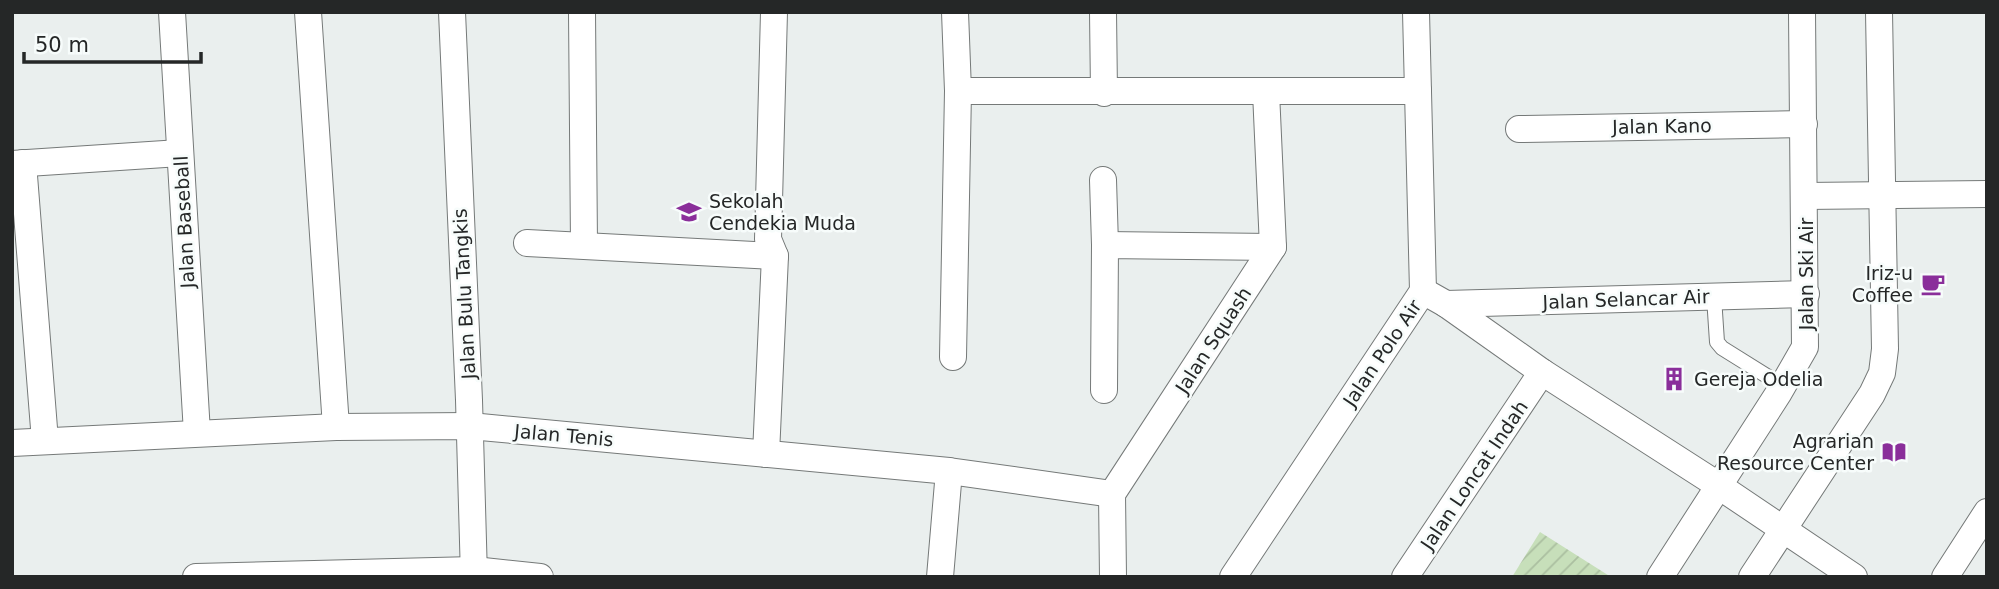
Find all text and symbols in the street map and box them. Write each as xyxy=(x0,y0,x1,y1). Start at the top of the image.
scale bar xyxy=(24,21,201,65)
text: 50 m xyxy=(35,33,89,57)
street label: Jalan Kano xyxy=(1611,114,1712,138)
street label: Jalan Baseball xyxy=(170,155,199,290)
place label: Sekolah Cendekia Muda xyxy=(709,190,856,234)
school or university icon: Sekolah Cendekia Muda xyxy=(675,198,703,226)
street label: Jalan Bulu Tangkis xyxy=(449,208,480,381)
street label: Jalan Ski Air xyxy=(1795,217,1817,331)
place label: Iriz-u Coffee xyxy=(1852,262,1913,306)
cafe icon: Iriz-u Coffee xyxy=(1919,270,1947,298)
street label: Jalan Squash xyxy=(1170,283,1255,398)
street label: Jalan Selancar Air xyxy=(1541,285,1710,313)
street label: Jalan Polo Air xyxy=(1338,295,1426,411)
building icon: Gereja Odelia xyxy=(1660,365,1688,393)
place label: Gereja Odelia xyxy=(1694,368,1823,390)
street label: Jalan Loncat Indah xyxy=(1415,396,1532,555)
street label: Jalan Tenis xyxy=(512,420,615,450)
place label: Agrarian Resource Center xyxy=(1717,430,1874,474)
library icon: Agrarian Resource Center xyxy=(1880,438,1908,466)

